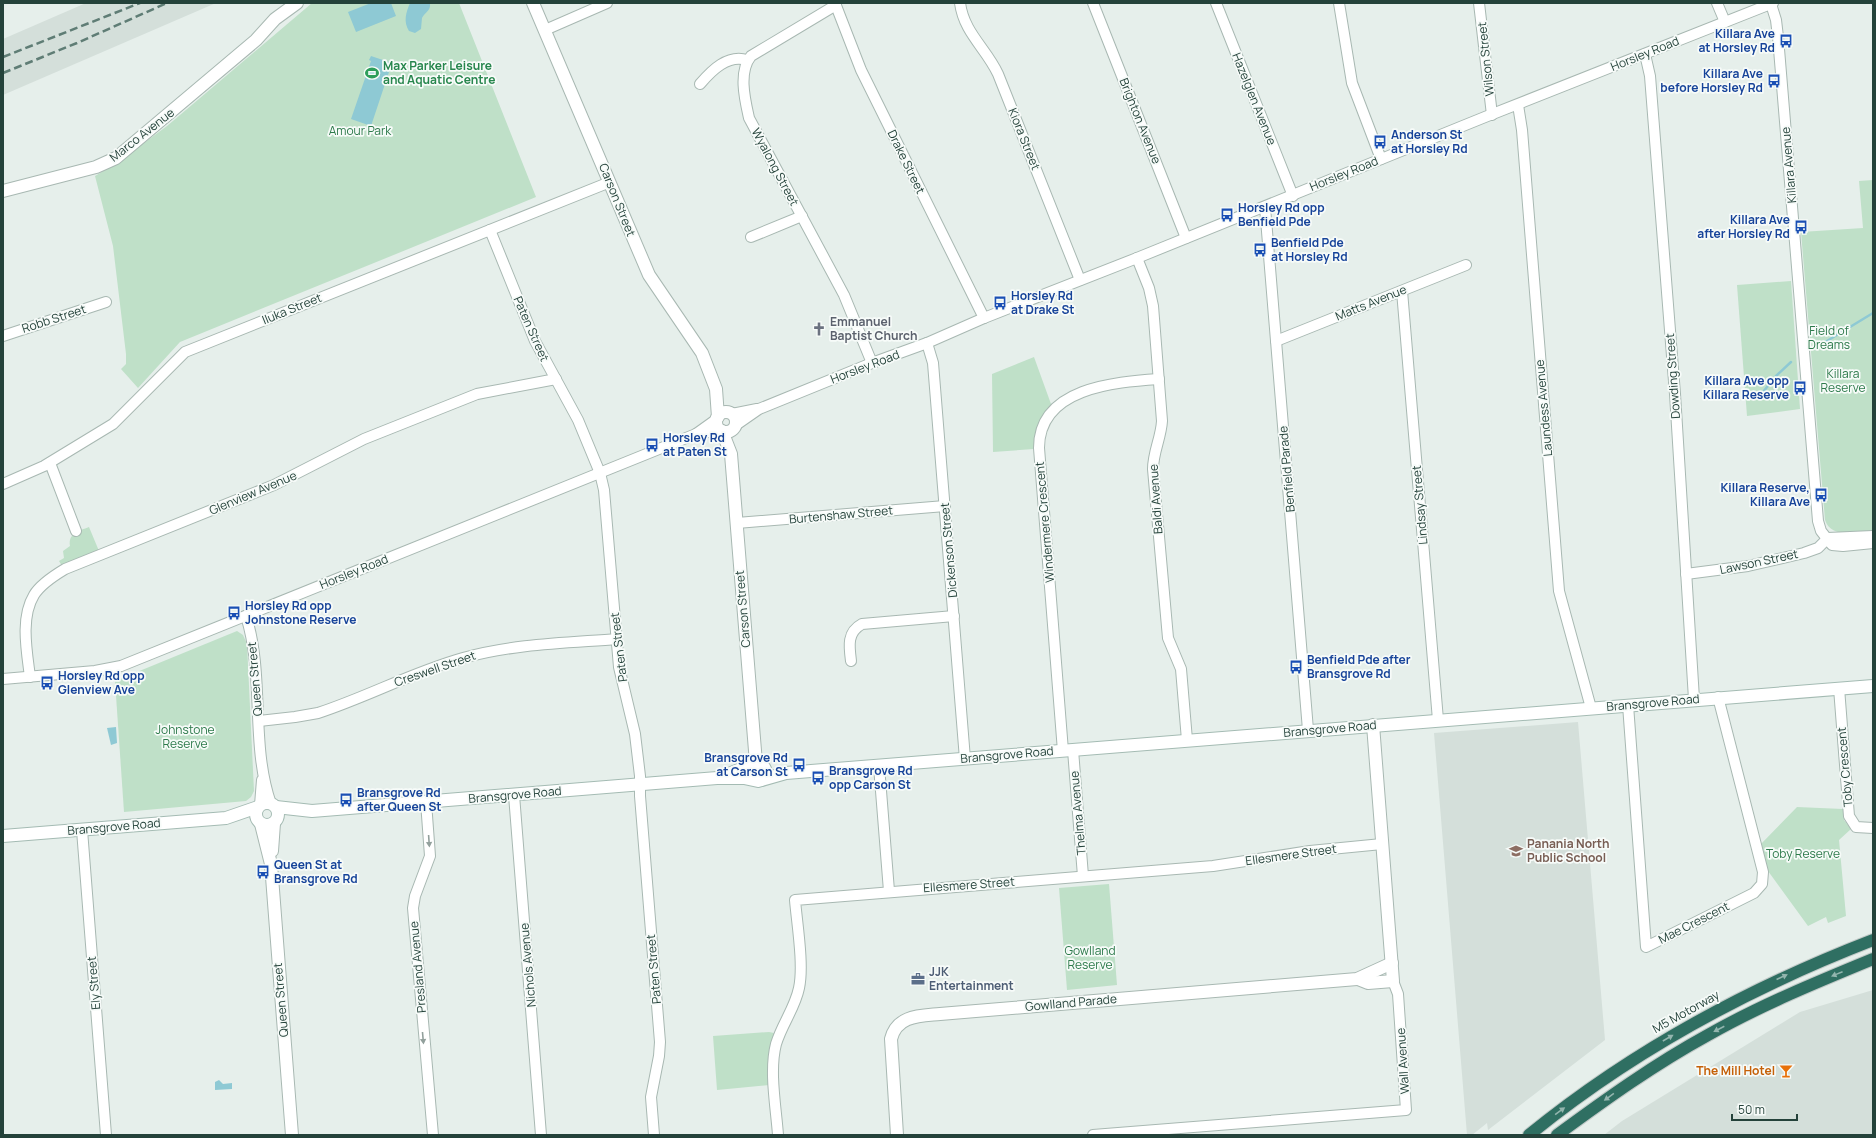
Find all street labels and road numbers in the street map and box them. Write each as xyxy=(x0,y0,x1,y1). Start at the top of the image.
street label: Wilson Street xyxy=(1473,21,1498,97)
street label: Horsley Road xyxy=(1608,32,1682,75)
street label: Hazelglen Avenue xyxy=(1228,50,1281,147)
street label: Brighton Avenue xyxy=(1116,75,1165,166)
street label: Marco Avenue xyxy=(106,104,178,165)
street label: Kiora Street xyxy=(1004,105,1045,173)
street label: Wyalong Street xyxy=(748,125,803,209)
street label: Killara Avenue xyxy=(1777,126,1800,204)
street label: Drake Street xyxy=(884,127,929,197)
street label: Horsley Road xyxy=(1307,152,1381,195)
street label: Carson Street xyxy=(595,161,640,239)
street label: Matts Avenue xyxy=(1333,281,1409,325)
street label: Iluka Street xyxy=(259,289,324,328)
street label: Paten Street xyxy=(509,293,553,364)
street label: Robb Street xyxy=(20,300,88,337)
street label: Dowding Street xyxy=(1661,333,1684,419)
street label: Horsley Road xyxy=(828,346,902,387)
street label: Laundess Avenue xyxy=(1531,359,1556,457)
street label: Benfield Parade xyxy=(1274,425,1299,513)
street label: Windermere Crescent xyxy=(1031,461,1058,583)
street label: Baldi Avenue xyxy=(1145,463,1166,535)
street label: Lindsay Street xyxy=(1408,464,1431,545)
street label: Glenview Avenue xyxy=(206,466,299,519)
street label: Burtenshaw Street xyxy=(788,501,894,528)
street label: Dickenson Street xyxy=(936,502,961,598)
street label: Lawson Street xyxy=(1718,545,1800,578)
street label: Horsley Road xyxy=(317,550,391,593)
street label: Carson Street xyxy=(731,570,754,648)
street label: Paten Street xyxy=(606,611,631,683)
street label: Queen Street xyxy=(243,641,266,717)
street label: Creswell Street xyxy=(392,647,478,690)
street label: Bransgrove Road xyxy=(1606,690,1700,715)
street label: Bransgrove Road xyxy=(1283,716,1377,741)
street label: Toby Crescent xyxy=(1833,726,1856,808)
street label: Bransgrove Road xyxy=(960,742,1054,767)
street label: Thelma Avenue xyxy=(1065,770,1090,856)
street label: Bransgrove Road xyxy=(468,782,562,807)
street label: Bransgrove Road xyxy=(67,814,161,839)
street label: Ellesmere Street xyxy=(1244,840,1338,869)
street label: Ellesmere Street xyxy=(923,873,1016,896)
street label: Mae Crescent xyxy=(1655,897,1732,948)
street label: Presland Avenue xyxy=(405,921,430,1014)
street label: Nichols Avenue xyxy=(515,922,540,1008)
street label: Paten Street xyxy=(642,933,665,1005)
street label: Ely Street xyxy=(83,955,104,1010)
street label: Queen Street xyxy=(269,962,292,1038)
street label: M5 Motorway xyxy=(1649,986,1723,1037)
street label: Gowlland Parade xyxy=(1024,990,1117,1015)
street label: Wall Avenue xyxy=(1392,1027,1413,1095)

